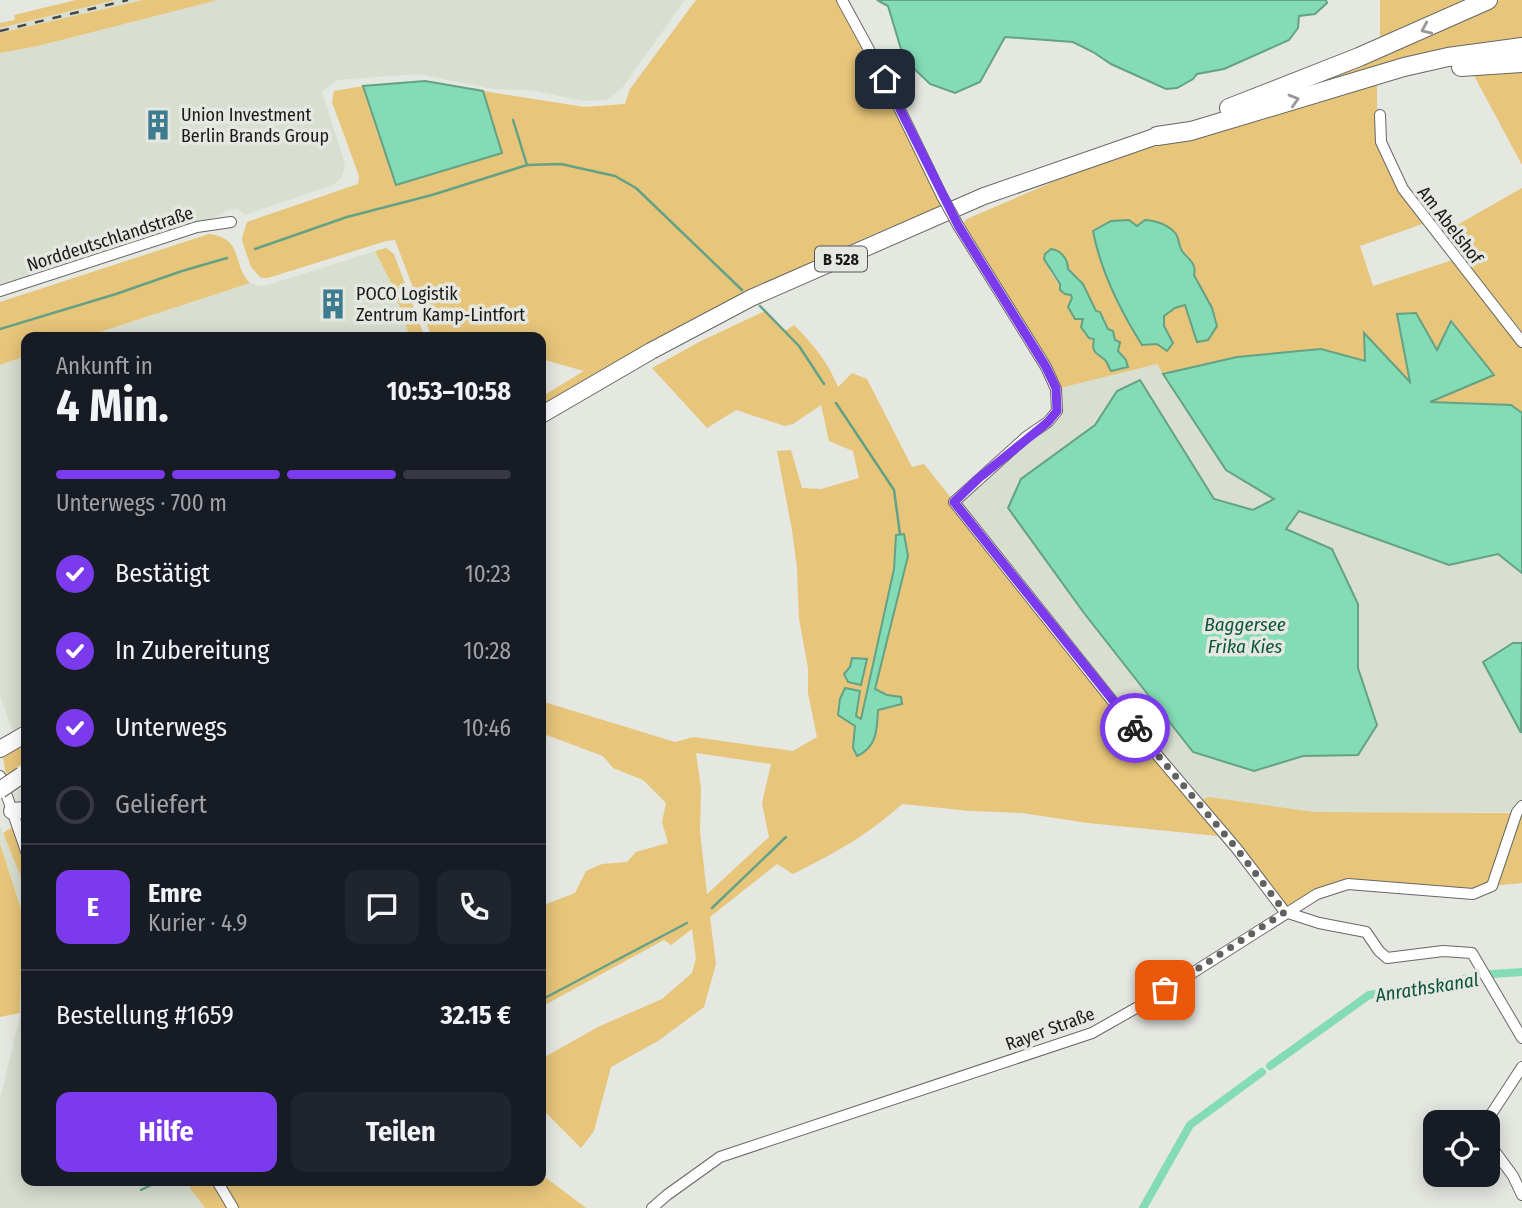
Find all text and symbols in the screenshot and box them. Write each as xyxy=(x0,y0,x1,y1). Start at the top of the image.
one-way arrow xyxy=(1421,21,1433,35)
pin xyxy=(855,49,915,109)
icon: home xyxy=(866,60,904,98)
one-way arrow xyxy=(1288,94,1300,108)
place label: Union Investment Berlin Brands Group xyxy=(181,104,329,147)
building icon: Union Investment Berlin Brands Group xyxy=(141,108,175,142)
street label: Am Abelshof xyxy=(1413,182,1488,269)
street label: Norddeutschlandstraße xyxy=(24,202,196,276)
road number: B 528 xyxy=(815,246,867,272)
place label: POCO Logistik Zentrum Kamp-Lintfort xyxy=(356,283,525,326)
building icon: POCO Logistik Zentrum Kamp-Lintfort xyxy=(316,287,350,321)
text: Ankunft in xyxy=(56,352,153,380)
text: 10:53–10:58 xyxy=(386,376,511,407)
text: 4 Min. xyxy=(56,378,169,433)
text: Unterwegs · 700 m xyxy=(56,489,227,517)
icon: check xyxy=(56,555,94,593)
text: Bestätigt xyxy=(115,558,210,589)
text: 10:23 xyxy=(465,560,511,588)
water label: Baggersee Frika Kies xyxy=(1204,613,1286,658)
icon: check xyxy=(56,632,94,670)
text: In Zubereitung xyxy=(115,635,269,666)
text: 10:28 xyxy=(464,637,511,665)
courier xyxy=(1100,693,1170,763)
icon: check xyxy=(56,709,94,747)
icon: bike xyxy=(1116,709,1154,747)
text: Unterwegs xyxy=(115,712,227,743)
text: 10:46 xyxy=(463,714,511,742)
text: Geliefert xyxy=(115,789,207,820)
button: chat xyxy=(345,870,419,944)
button: phone xyxy=(437,870,511,944)
text: Emre xyxy=(148,878,202,909)
text: E xyxy=(87,892,99,923)
text: Kurier · 4.9 xyxy=(148,909,248,937)
pin xyxy=(1135,960,1195,1020)
water label: Anrathskanal xyxy=(1373,968,1480,1007)
icon: bag xyxy=(1146,971,1184,1009)
text: Bestellung #1659 xyxy=(56,1000,234,1031)
text: 32.15 € xyxy=(440,1000,511,1031)
street label: Rayer Straße xyxy=(1002,1003,1098,1055)
button: Hilfe xyxy=(56,1092,277,1172)
button: Teilen xyxy=(291,1092,511,1172)
map controls xyxy=(1423,1110,1500,1187)
button: locate xyxy=(1423,1110,1500,1187)

